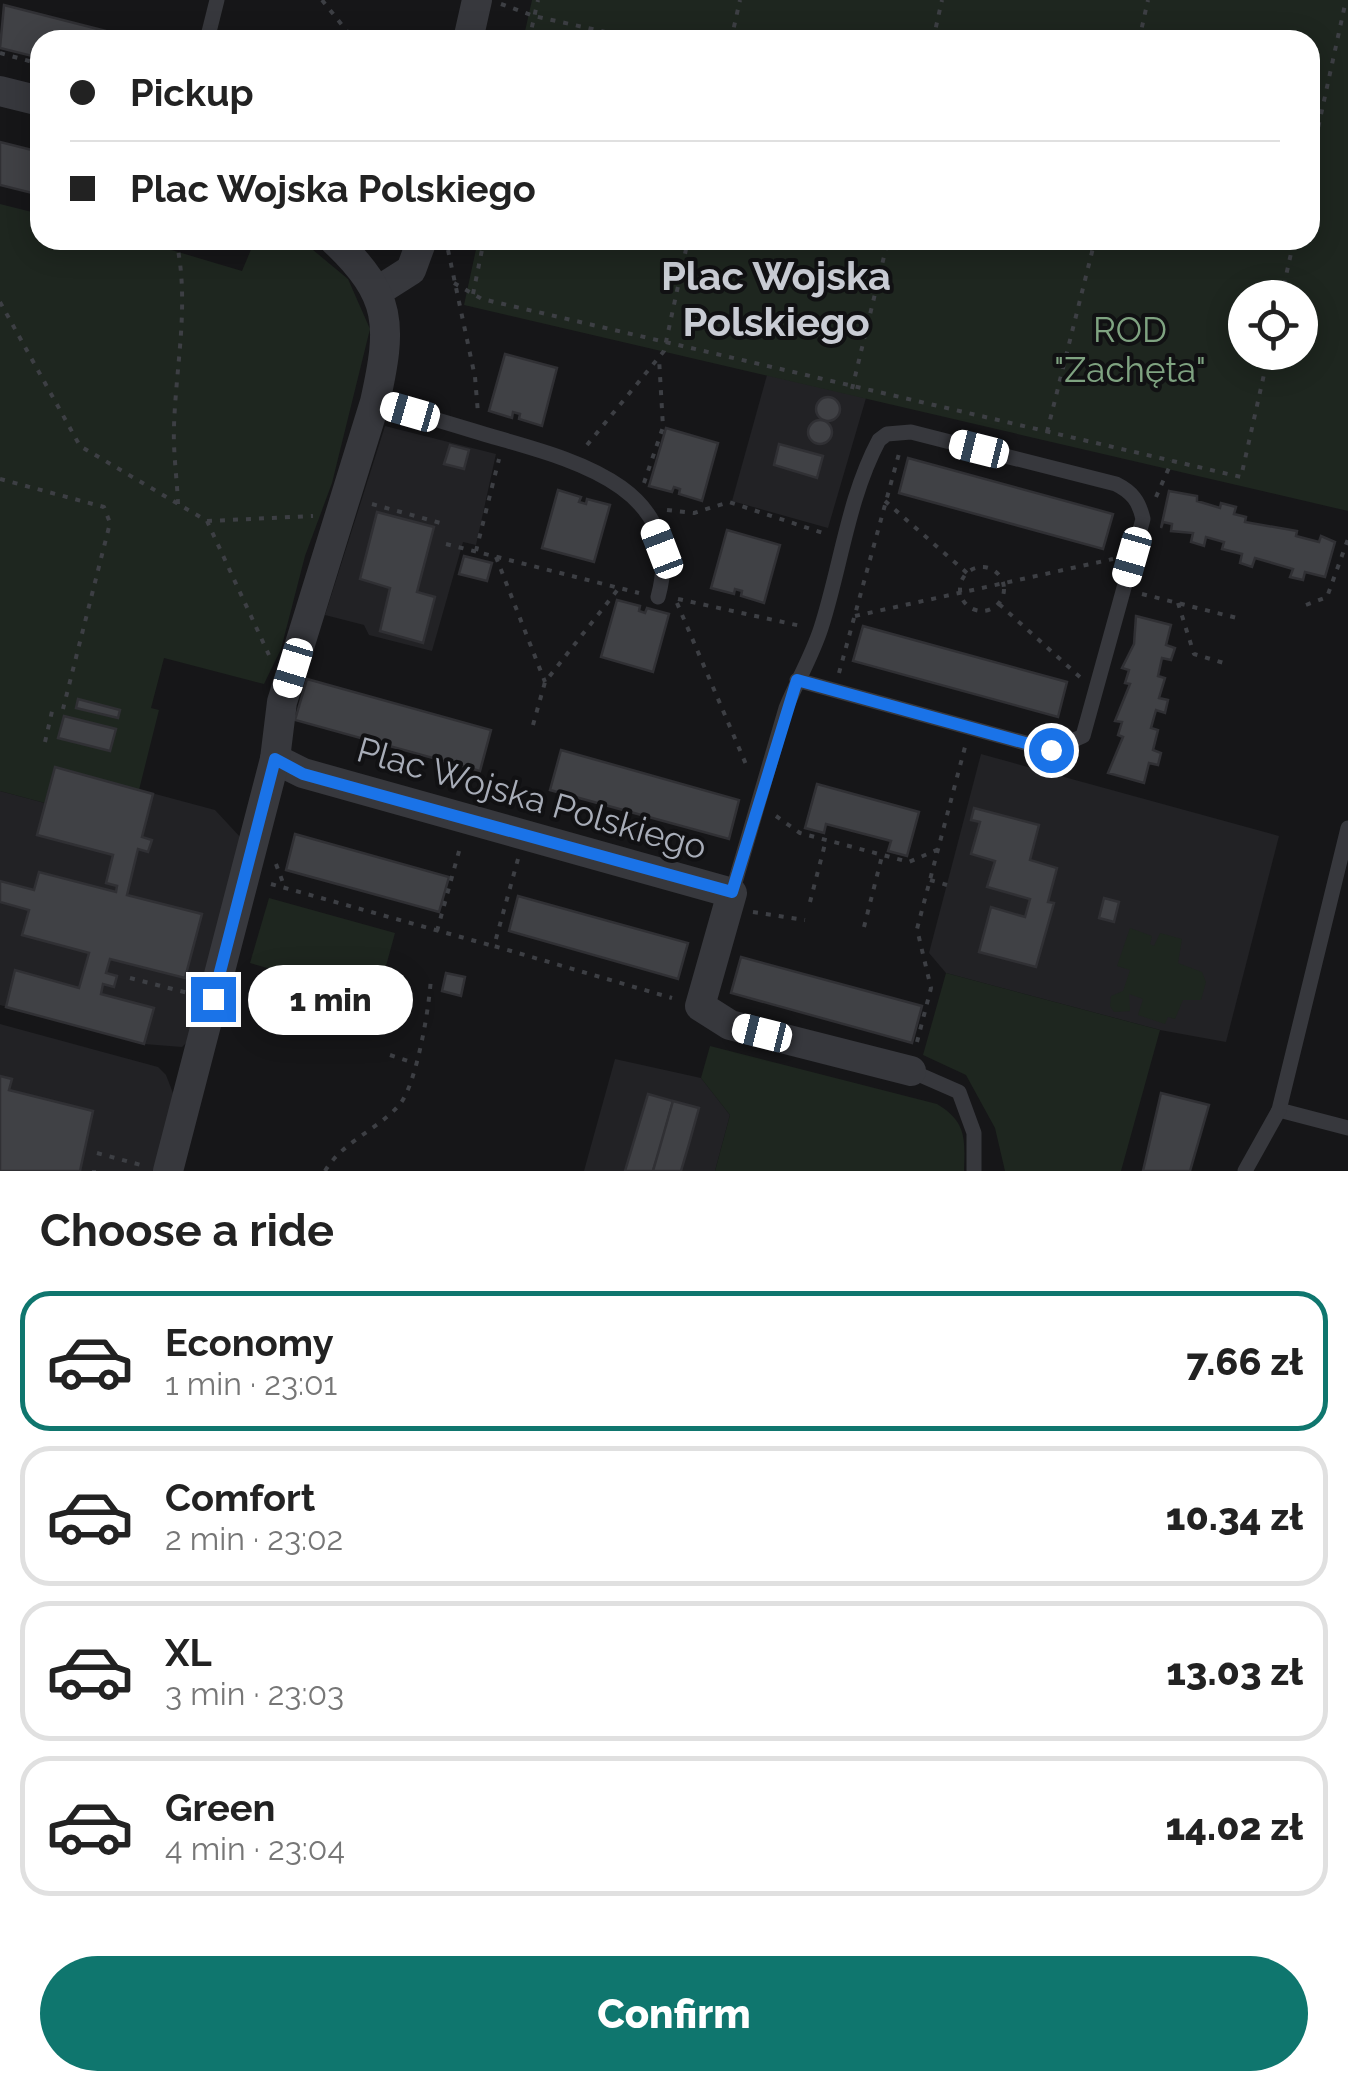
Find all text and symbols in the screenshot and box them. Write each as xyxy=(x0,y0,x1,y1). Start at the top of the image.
text: Pickup xyxy=(130,70,254,115)
text: Plac Wojska Polskiego xyxy=(130,166,536,211)
district label: Plac Wojska Polskiego xyxy=(661,252,891,345)
map controls xyxy=(1228,280,1318,370)
button: locate xyxy=(1228,280,1318,370)
park label: ROD "Zachęta" xyxy=(1054,309,1206,390)
car xyxy=(377,389,443,435)
car xyxy=(946,427,1012,471)
car xyxy=(637,516,687,582)
car xyxy=(1109,524,1155,590)
car xyxy=(270,635,316,701)
street label: Plac Wojska Polskiego xyxy=(353,728,711,868)
route start xyxy=(1029,728,1074,773)
callout: 1 min xyxy=(248,964,413,1034)
route end xyxy=(191,977,236,1022)
text: 1 min xyxy=(289,981,372,1018)
car xyxy=(729,1011,795,1055)
text: Choose a ride xyxy=(40,1204,334,1257)
icon: car xyxy=(45,1316,135,1406)
text: Economy xyxy=(165,1320,334,1365)
text: 7.66 zł xyxy=(1186,1339,1303,1384)
text: 1 min · 23:01 xyxy=(165,1365,337,1402)
icon: car xyxy=(45,1471,135,1561)
text: Comfort xyxy=(165,1475,315,1520)
text: 10.34 zł xyxy=(1166,1494,1303,1539)
text: 2 min · 23:02 xyxy=(165,1520,343,1557)
icon: car xyxy=(45,1626,135,1716)
text: XL xyxy=(165,1630,212,1675)
text: 13.03 zł xyxy=(1166,1649,1303,1694)
text: 3 min · 23:03 xyxy=(165,1675,344,1712)
icon: car xyxy=(45,1781,135,1871)
text: Green xyxy=(165,1785,275,1830)
text: 14.02 zł xyxy=(1165,1804,1303,1849)
text: 4 min · 23:04 xyxy=(165,1830,345,1867)
button: Confirm xyxy=(40,1956,1308,2071)

